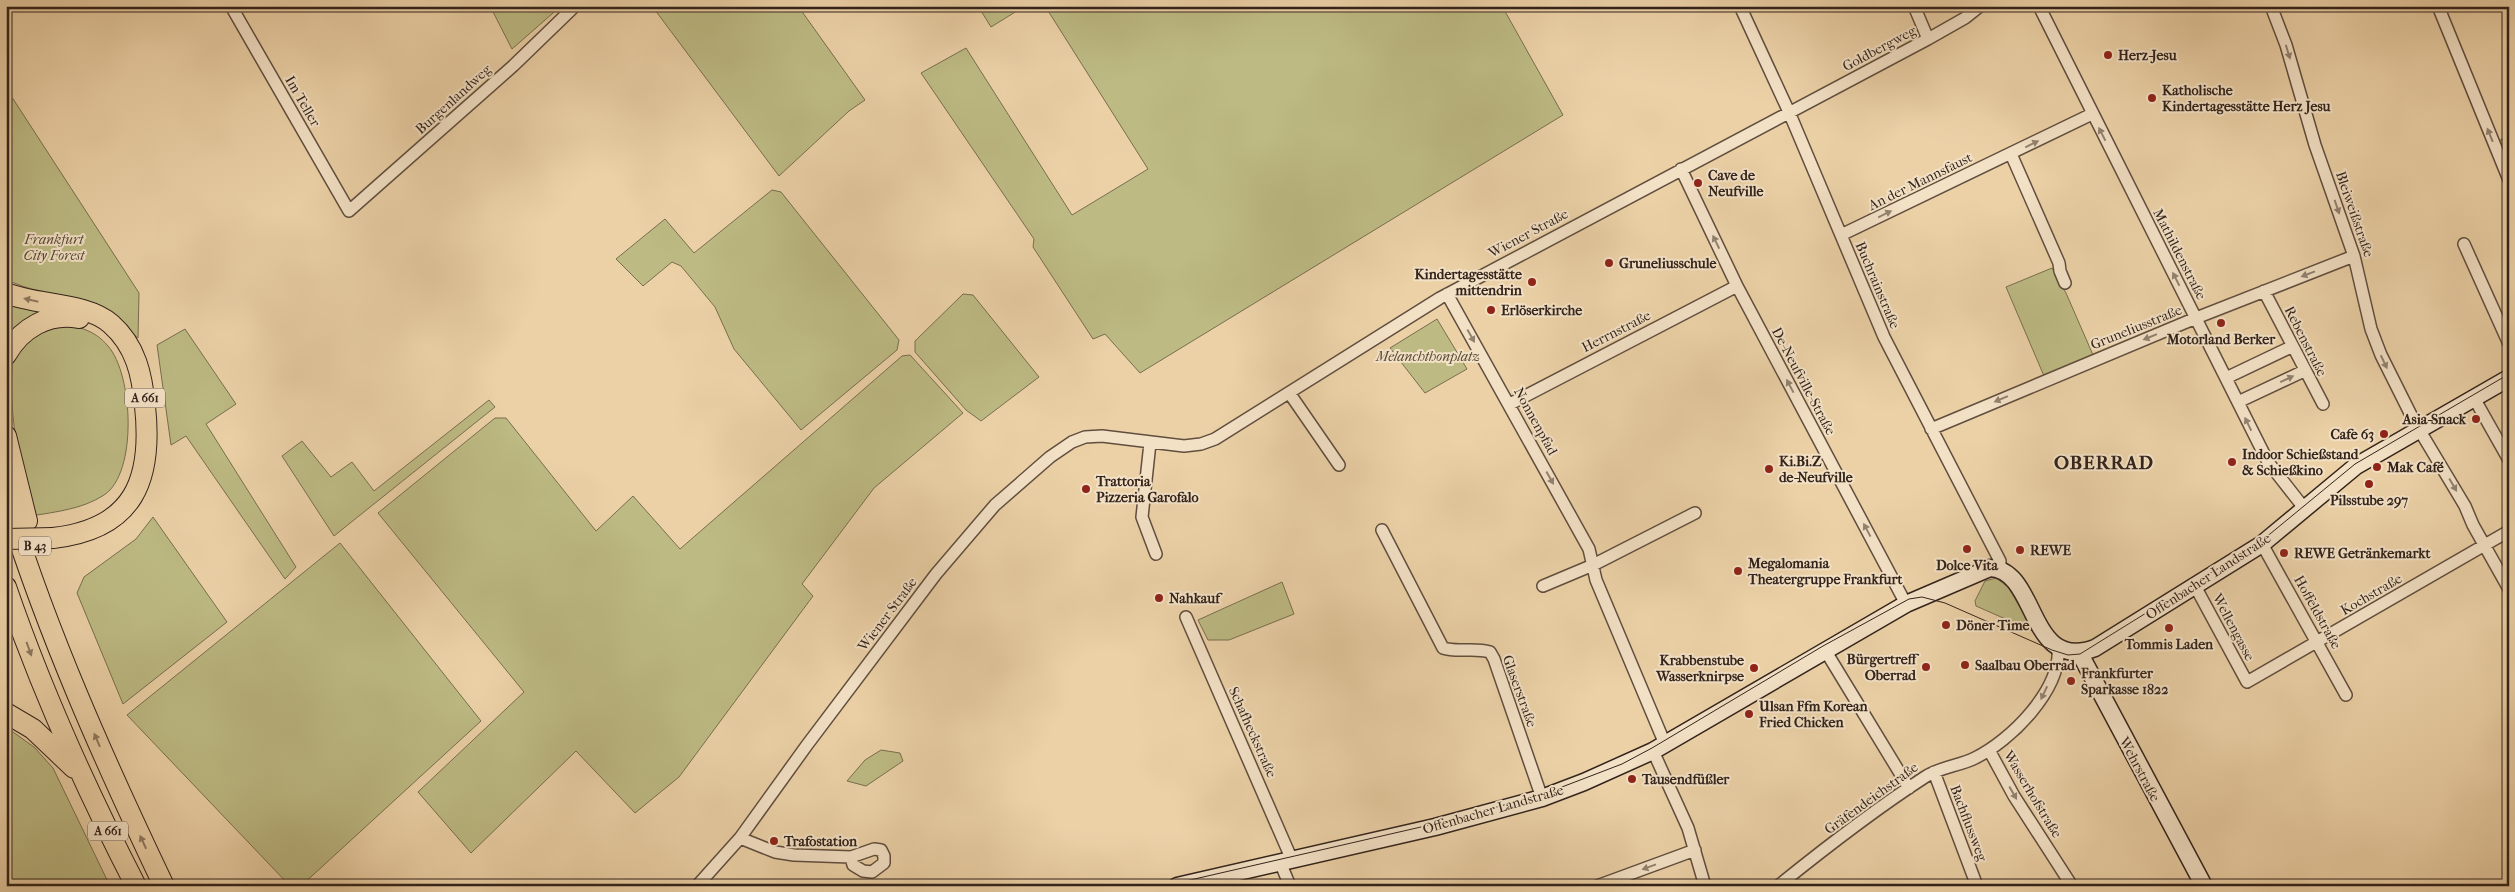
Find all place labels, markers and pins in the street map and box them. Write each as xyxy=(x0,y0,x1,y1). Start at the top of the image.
place label: Herz-Jesu xyxy=(2118,47,2177,64)
marker: Herz-Jesu xyxy=(2102,49,2114,61)
place label: Katholische Kindertagesstätte Herz Jesu xyxy=(2162,82,2331,115)
marker: Katholische Kindertagesstätte Herz Jesu xyxy=(2146,92,2158,104)
place label: Cave de Neufville xyxy=(1708,167,1764,200)
marker: Cave de Neufville xyxy=(1692,177,1704,189)
place label: Gruneliusschule xyxy=(1619,255,1716,272)
marker: Gruneliusschule xyxy=(1603,257,1615,269)
place label: Kindertagesstätte mittendrin xyxy=(1414,266,1523,299)
marker: Kindertagesstätte mittendrin xyxy=(1526,276,1538,288)
place label: Erlöserkirche xyxy=(1501,302,1582,319)
marker: Erlöserkirche xyxy=(1485,304,1497,316)
marker: Motorland Berker xyxy=(2215,317,2227,329)
place label: Motorland Berker xyxy=(2166,331,2276,348)
place label: Asia-Snack xyxy=(2401,411,2467,428)
marker: Asia-Snack xyxy=(2470,413,2482,425)
place label: Cafe 63 xyxy=(2330,426,2374,443)
marker: Cafe 63 xyxy=(2378,428,2390,440)
place label: Indoor Schießstand & Schießkino xyxy=(2242,446,2360,479)
place label: Ki.Bi.Z de-Neufville xyxy=(1779,453,1853,486)
marker: Indoor Schießstand & Schießkino xyxy=(2226,456,2238,468)
place label: Mak Café xyxy=(2386,459,2444,476)
marker: Mak Café xyxy=(2371,461,2383,473)
marker: Ki.Bi.Z de-Neufville xyxy=(1763,463,1775,475)
place label: Trattoria Pizzeria Garofalo xyxy=(1095,473,1199,506)
marker: Pilsstube 297 xyxy=(2363,478,2375,490)
marker: Trattoria Pizzeria Garofalo xyxy=(1080,483,1092,495)
place label: Pilsstube 297 xyxy=(2330,492,2408,509)
place label: REWE xyxy=(2030,542,2071,559)
marker: Dolce Vita xyxy=(1961,543,1973,555)
marker: REWE xyxy=(2014,544,2026,556)
place label: REWE Getränkemarkt xyxy=(2294,545,2431,562)
marker: REWE Getränkemarkt xyxy=(2278,547,2290,559)
place label: Megalomania Theatergruppe Frankfurt xyxy=(1747,555,1903,588)
place label: Dolce Vita xyxy=(1936,557,1999,574)
marker: Megalomania Theatergruppe Frankfurt xyxy=(1732,565,1744,577)
place label: Nahkauf xyxy=(1169,590,1223,607)
marker: Nahkauf xyxy=(1153,592,1165,604)
place label: Döner Time xyxy=(1956,617,2030,634)
marker: Döner Time xyxy=(1940,619,1952,631)
marker: Tommis Laden xyxy=(2163,622,2175,634)
place label: Tommis Laden xyxy=(2124,636,2214,653)
place label: Bürgertreff Oberrad xyxy=(1847,651,1920,684)
place label: Krabbenstube Wasserknirpse xyxy=(1655,652,1744,685)
place label: Saalbau Oberrad xyxy=(1975,657,2076,674)
marker: Saalbau Oberrad xyxy=(1959,659,1971,671)
marker: Bürgertreff Oberrad xyxy=(1920,661,1932,673)
marker: Krabbenstube Wasserknirpse xyxy=(1748,662,1760,674)
place label: Frankfurter Sparkasse 1822 xyxy=(2080,665,2168,698)
marker: Frankfurter Sparkasse 1822 xyxy=(2065,675,2077,687)
place label: Ulsan Ffm Korean Fried Chicken xyxy=(1758,698,1869,731)
marker: Ulsan Ffm Korean Fried Chicken xyxy=(1743,708,1755,720)
place label: Tausendfüßler xyxy=(1641,771,1730,788)
marker: Tausendfüßler xyxy=(1626,773,1638,785)
place label: Trafostation xyxy=(783,833,858,850)
marker: Trafostation xyxy=(768,835,780,847)

